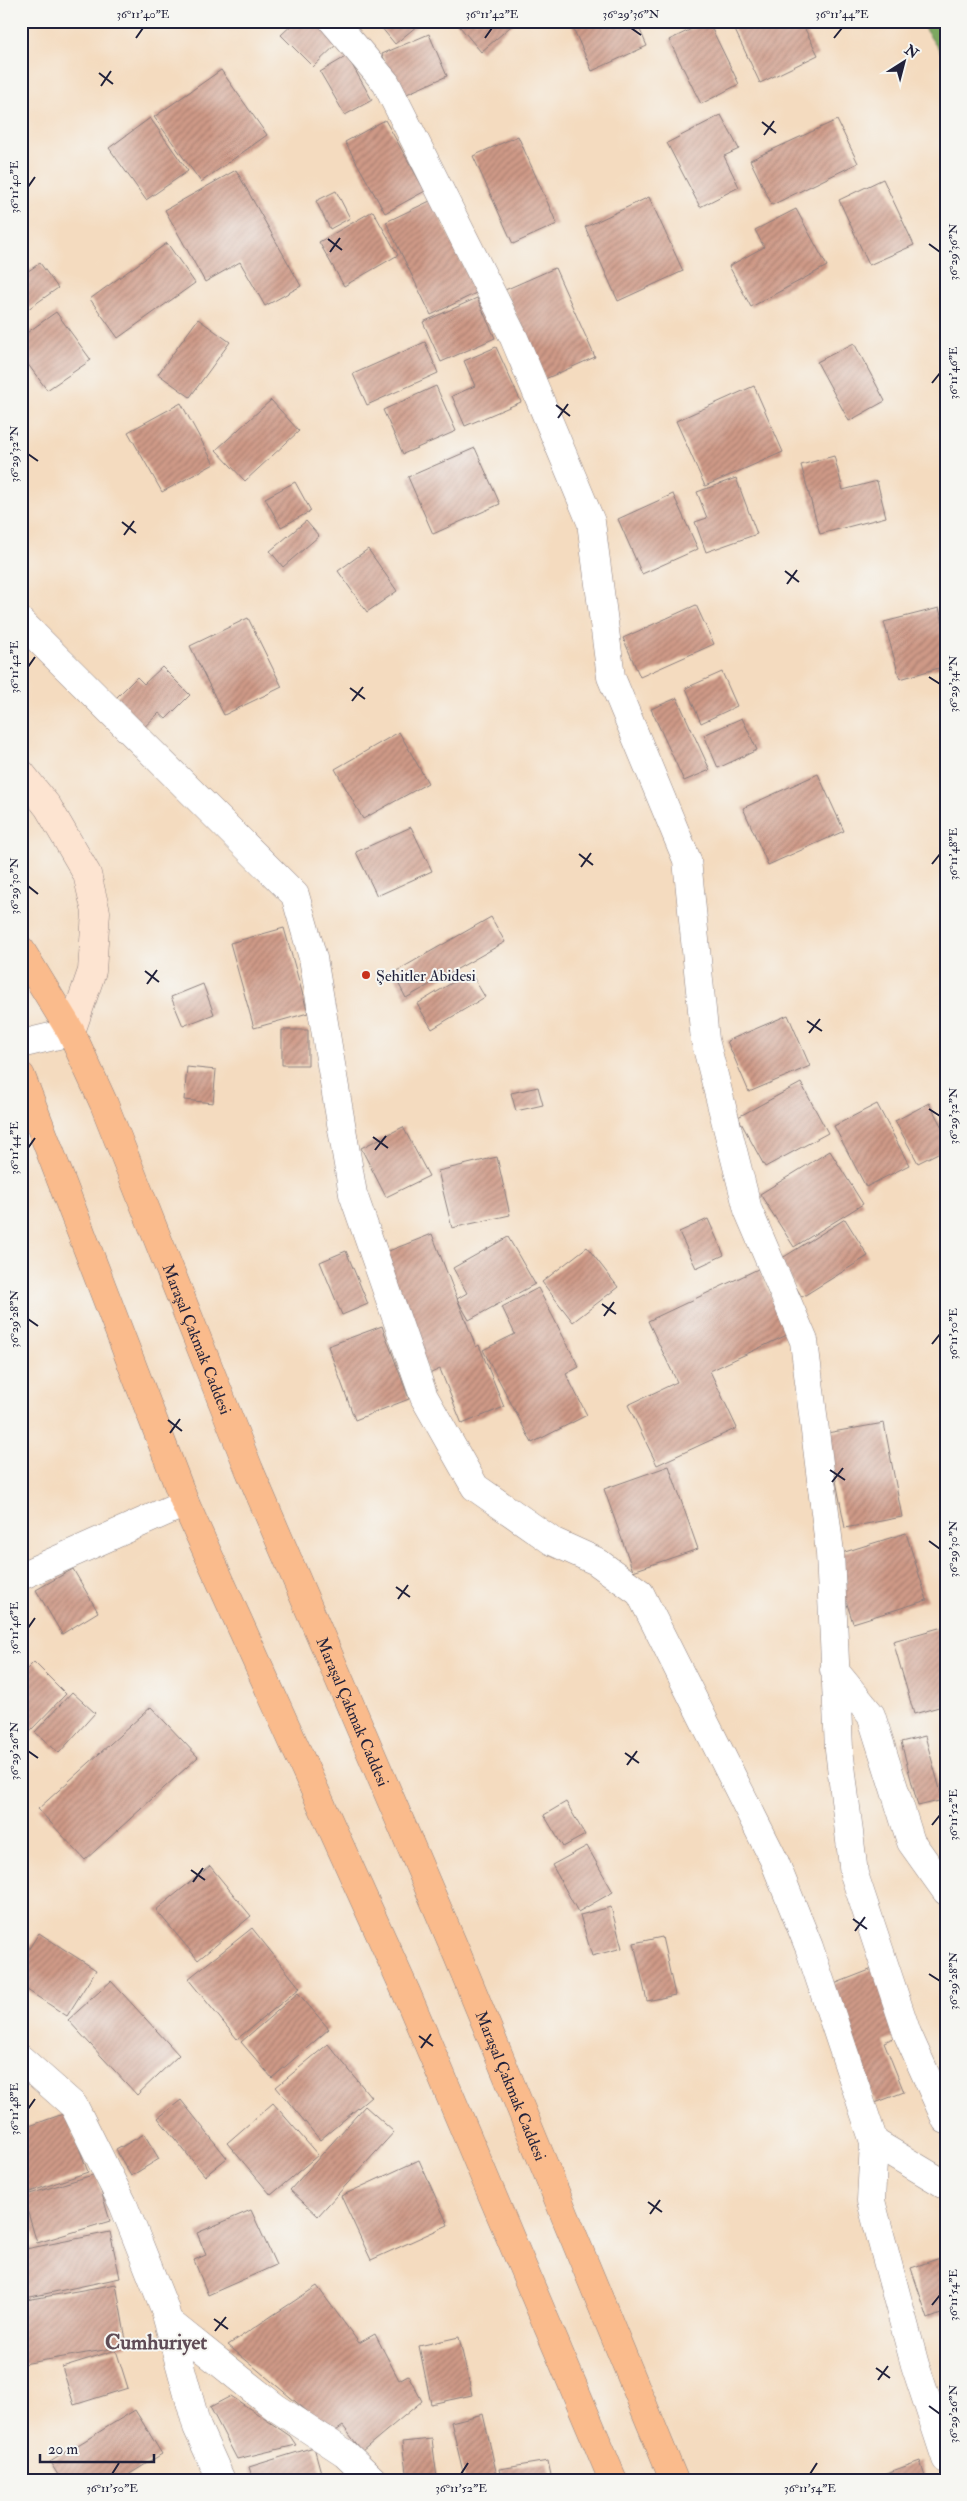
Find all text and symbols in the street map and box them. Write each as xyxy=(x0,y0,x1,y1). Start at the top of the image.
text: 36°11'40"E xyxy=(116,7,170,22)
text: 36°11'42"E xyxy=(466,7,519,22)
text: 36°29'36"N xyxy=(603,7,660,22)
text: 36°11'44"E xyxy=(815,7,869,22)
north arrow xyxy=(880,38,930,88)
text: N xyxy=(900,41,922,63)
text: 36°11'40"E xyxy=(7,160,22,214)
text: 36°29'36"N xyxy=(946,223,961,280)
text: 36°11'46"E xyxy=(946,346,961,399)
text: 36°29'32"N xyxy=(7,425,22,482)
text: 36°11'42"E xyxy=(7,640,22,693)
text: 36°29'34"N xyxy=(946,655,961,713)
text: 36°11'48"E xyxy=(946,827,961,880)
text: 36°29'30"N xyxy=(7,857,22,914)
place label: Şehitler Abidesi xyxy=(376,966,476,986)
marker: Şehitler Abidesi xyxy=(360,969,372,981)
text: 36°29'32"N xyxy=(946,1087,961,1144)
text: 36°11'44"E xyxy=(7,1121,22,1175)
street label: Maraşal Çakmak Caddesi xyxy=(157,1261,235,1417)
text: 36°29'28"N xyxy=(7,1290,22,1348)
text: 36°11'50"E xyxy=(946,1308,961,1360)
text: 36°29'30"N xyxy=(946,1520,961,1577)
text: 36°11'46"E xyxy=(7,1601,22,1654)
street label: Maraşal Çakmak Caddesi xyxy=(311,1634,393,1790)
text: 36°29'26"N xyxy=(7,1722,22,1780)
text: 36°11'52"E xyxy=(946,1789,961,1841)
text: 36°29'28"N xyxy=(946,1952,961,2010)
street label: Maraşal Çakmak Caddesi xyxy=(471,2008,550,2164)
text: 36°11'48"E xyxy=(7,2082,22,2135)
text: 36°11'54"E xyxy=(946,2269,961,2321)
district label: Cumhuriyet xyxy=(105,2329,207,2356)
text: 36°29'26"N xyxy=(946,2385,961,2443)
scale bar xyxy=(40,2431,154,2463)
text: 20 m xyxy=(48,2440,78,2459)
text: 36°11'50"E xyxy=(86,2481,138,2496)
text: 36°11'52"E xyxy=(435,2481,487,2496)
text: 36°11'54"E xyxy=(784,2481,836,2496)

